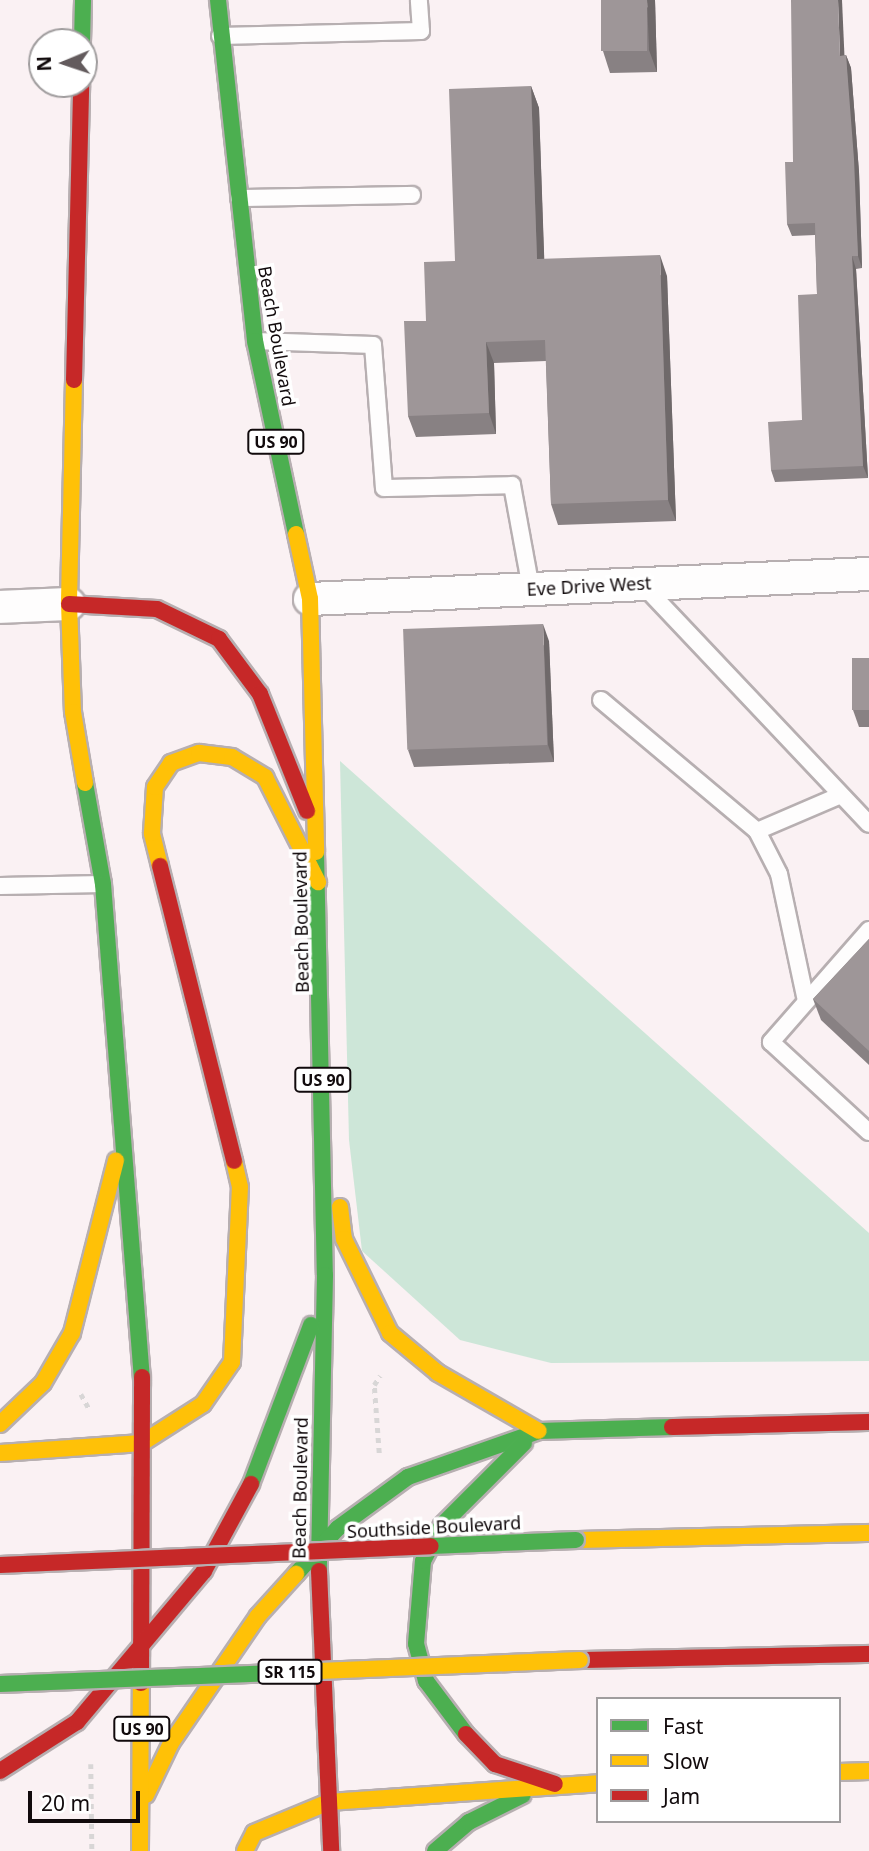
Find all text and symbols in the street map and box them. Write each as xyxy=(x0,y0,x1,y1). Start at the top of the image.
north arrow xyxy=(28,28,98,98)
text: N xyxy=(31,55,57,72)
street label: Beach Boulevard xyxy=(254,264,300,408)
road number: US 90 xyxy=(246,430,306,454)
street label: Eve Drive West xyxy=(526,572,652,600)
street label: Beach Boulevard xyxy=(289,851,313,993)
road number: US 90 xyxy=(293,1068,353,1092)
street label: Beach Boulevard xyxy=(288,1417,312,1559)
street label: Southside Boulevard xyxy=(346,1512,522,1542)
road number: SR 115 xyxy=(257,1660,323,1684)
legend xyxy=(596,1697,841,1823)
text: Fast xyxy=(663,1712,703,1740)
road number: US 90 xyxy=(112,1716,172,1742)
text: Slow xyxy=(663,1747,709,1775)
scale bar xyxy=(32,1778,144,1822)
text: Jam xyxy=(663,1782,700,1810)
text: 20 m xyxy=(41,1789,90,1817)

